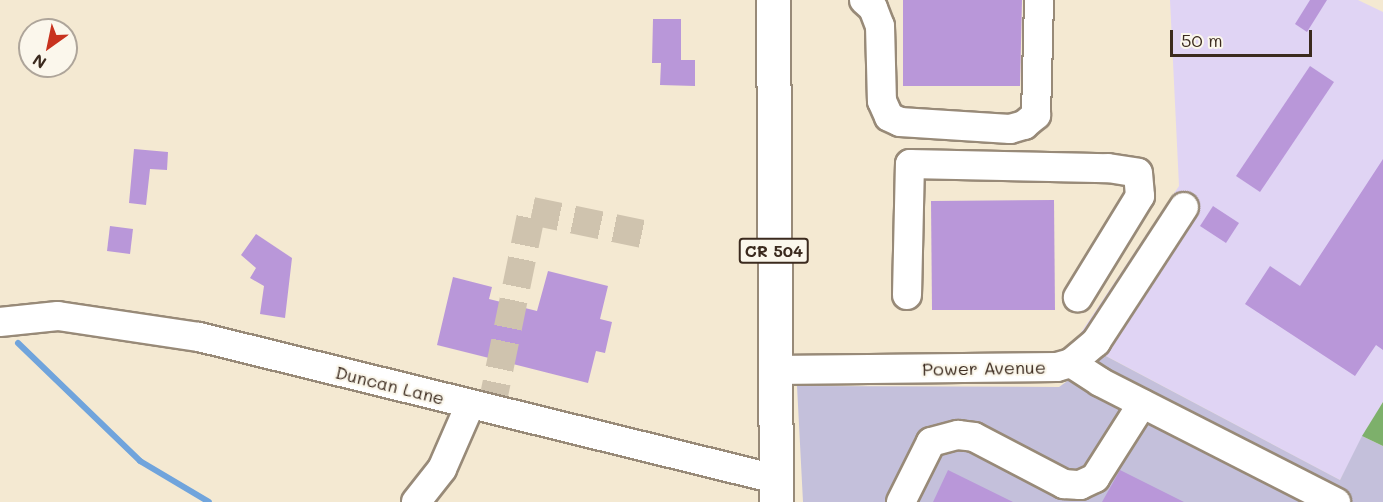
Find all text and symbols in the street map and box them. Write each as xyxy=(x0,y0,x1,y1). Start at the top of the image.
north arrow xyxy=(18,18,78,78)
scale bar xyxy=(1173,18,1316,56)
text: 50 m xyxy=(1181,28,1223,52)
text: N xyxy=(28,50,50,74)
road number: CR 504 xyxy=(738,238,810,264)
street label: Power Avenue xyxy=(922,356,1046,380)
street label: Duncan Lane xyxy=(333,361,447,409)

